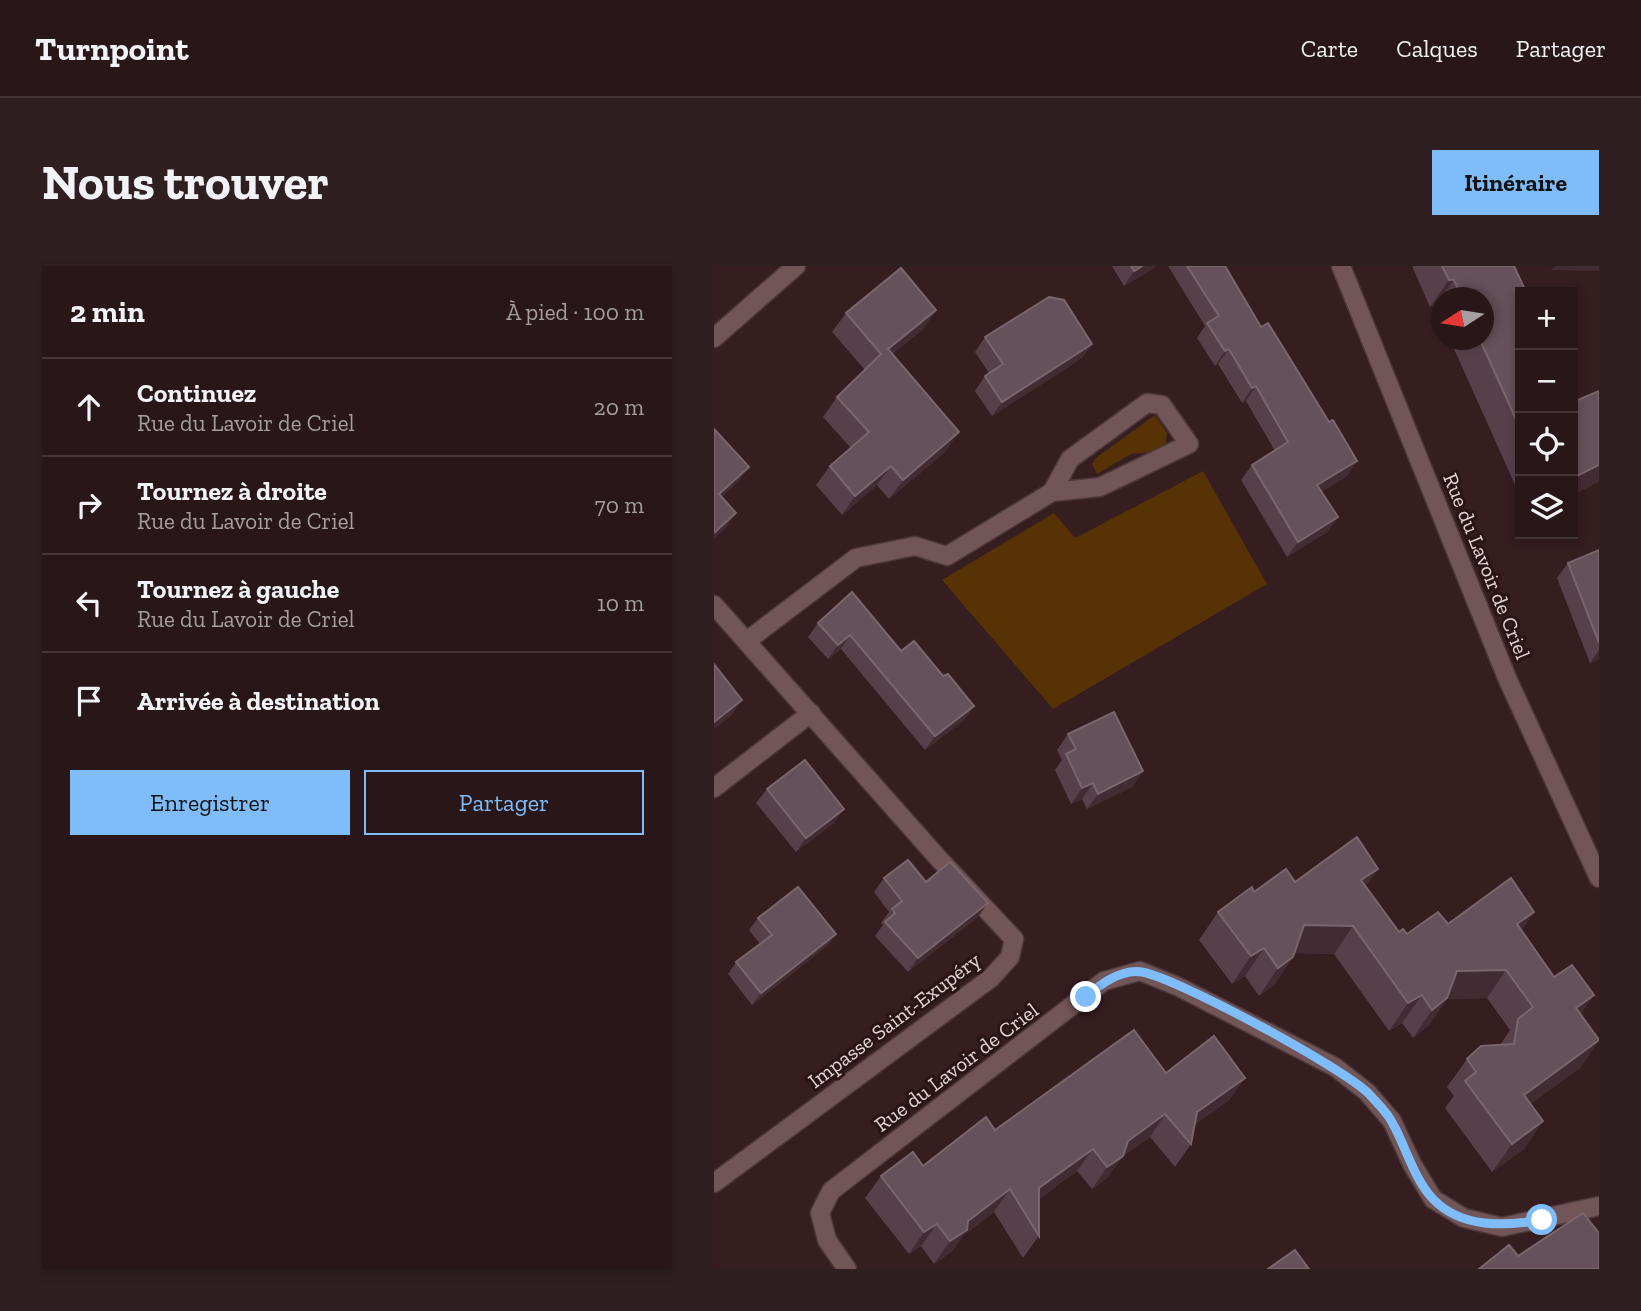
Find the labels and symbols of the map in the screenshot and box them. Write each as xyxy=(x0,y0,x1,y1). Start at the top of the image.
north arrow xyxy=(1431,287,1494,350)
street label: Rue du Lavoir de Criel xyxy=(1438,469,1536,663)
street label: Impasse Saint-Exupéry xyxy=(803,947,985,1093)
route end xyxy=(1070,981,1101,1012)
street label: Rue du Lavoir de Criel xyxy=(869,997,1043,1137)
route start xyxy=(1526,1204,1557,1235)

